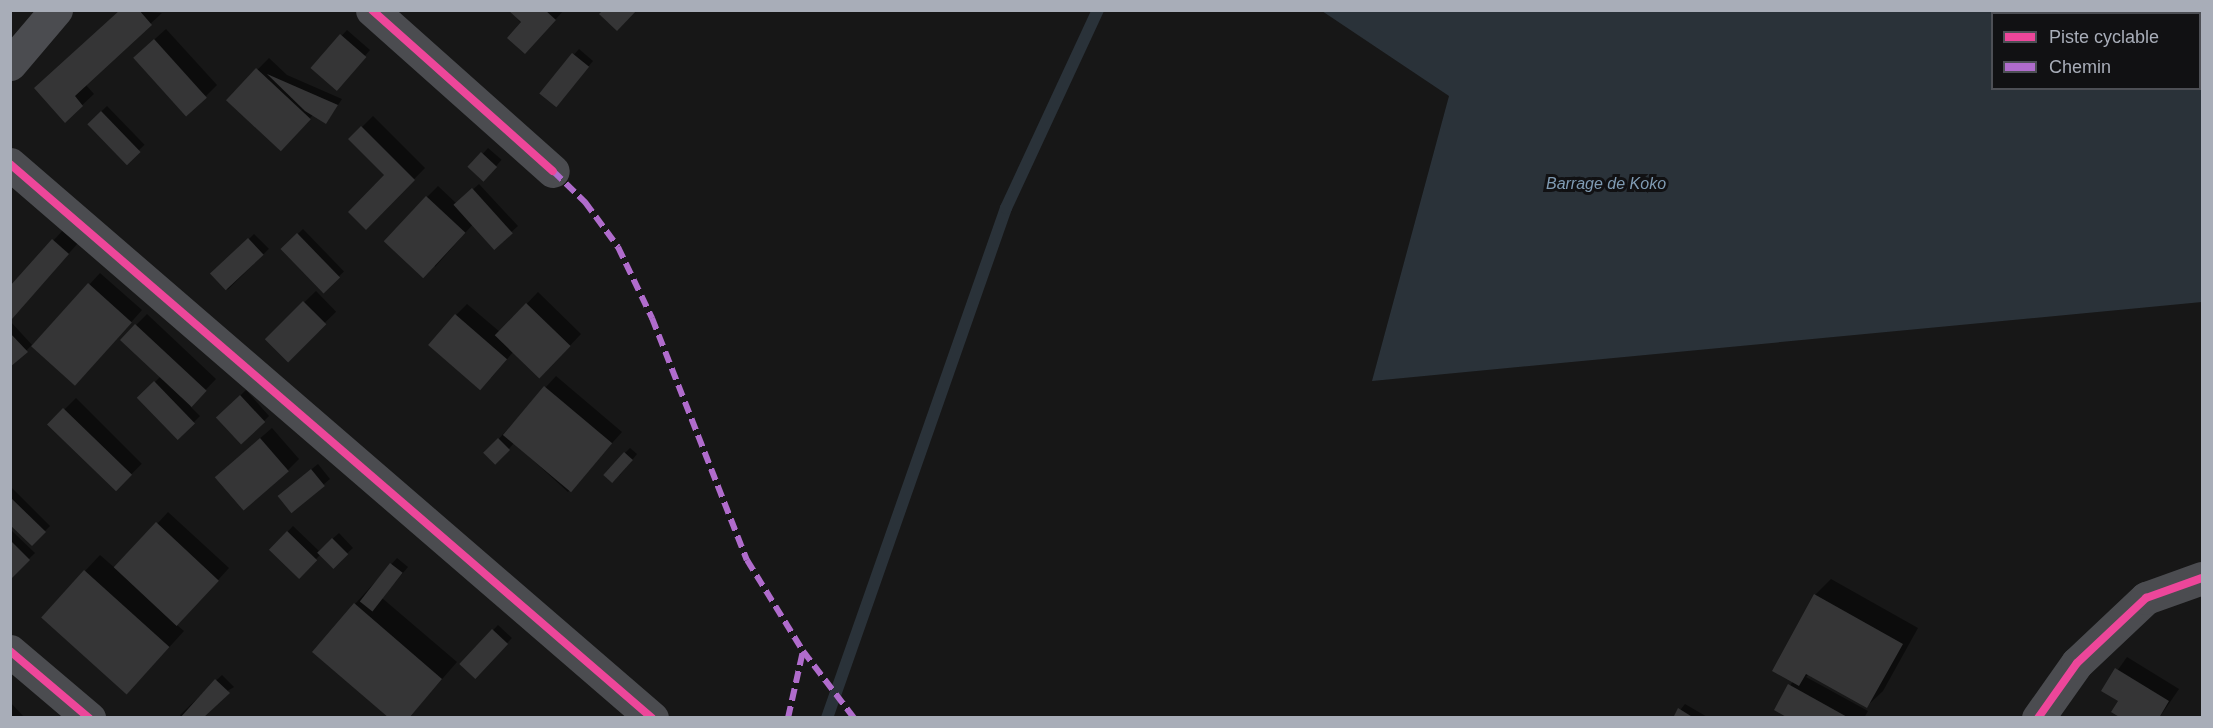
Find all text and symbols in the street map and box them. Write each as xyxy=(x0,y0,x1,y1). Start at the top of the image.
legend xyxy=(1991,12,2201,90)
text: Piste cyclable xyxy=(2049,27,2159,47)
text: Chemin xyxy=(2049,57,2111,77)
water label: Barrage de Koko xyxy=(1546,174,1666,194)

